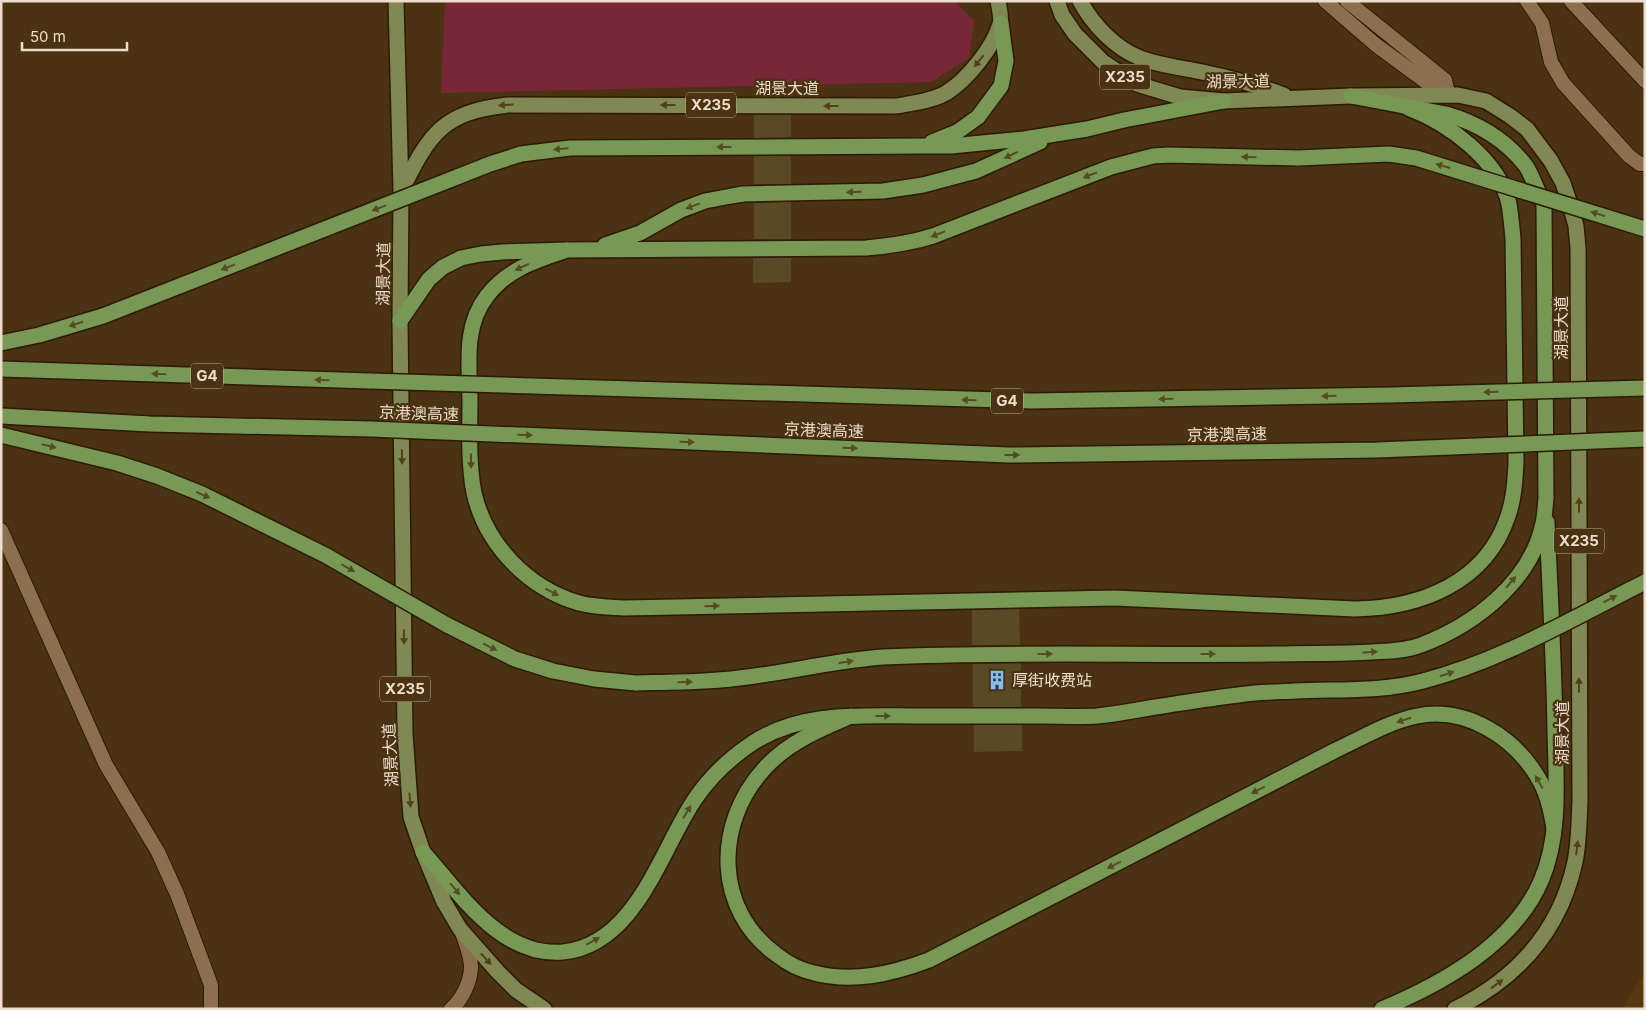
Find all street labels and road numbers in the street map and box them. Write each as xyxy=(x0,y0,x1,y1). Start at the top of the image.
road number: X235 xyxy=(1100,64,1150,90)
street label: 湖景大道 xyxy=(1206,70,1270,92)
street label: 湖景大道 xyxy=(755,78,819,98)
road number: X235 xyxy=(686,92,736,118)
street label: 湖景大道 xyxy=(372,242,394,306)
street label: 湖景大道 xyxy=(1551,296,1571,360)
road number: G4 xyxy=(191,364,223,388)
road number: G4 xyxy=(991,388,1023,414)
street label: 京港澳高速 xyxy=(379,402,459,424)
street label: 京港澳高速 xyxy=(784,419,864,441)
street label: 京港澳高速 xyxy=(1187,423,1267,445)
road number: X235 xyxy=(1554,528,1604,554)
road number: X235 xyxy=(380,676,430,702)
street label: 湖景大道 xyxy=(1552,701,1572,765)
street label: 湖景大道 xyxy=(378,723,402,787)

